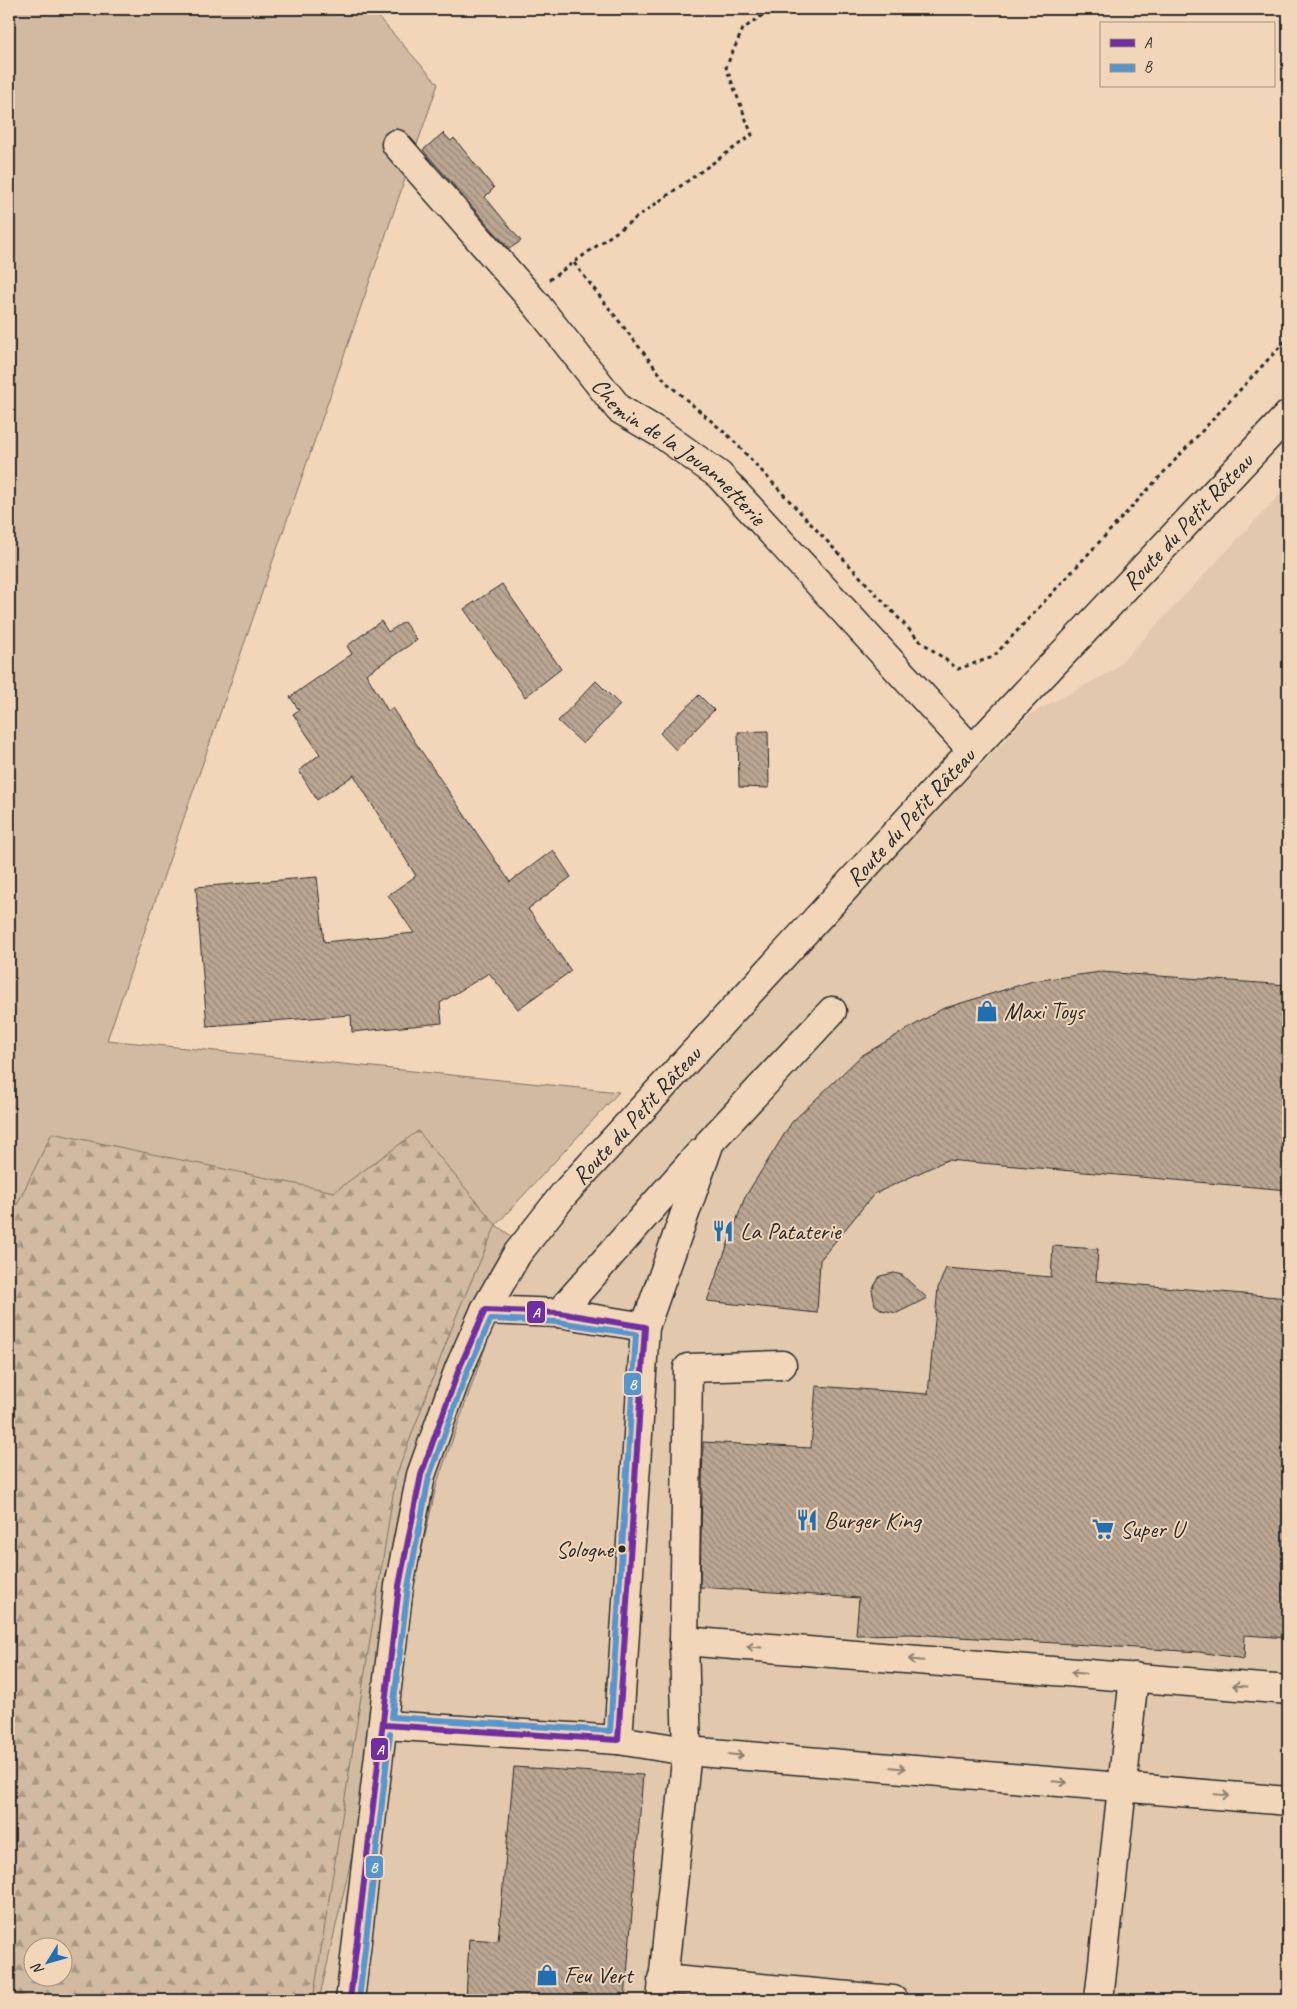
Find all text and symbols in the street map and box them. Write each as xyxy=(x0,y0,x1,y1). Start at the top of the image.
legend xyxy=(1100,22,1274,88)
text: A xyxy=(1144,34,1153,53)
text: B xyxy=(1144,58,1153,77)
street label: Chemin de la Jouannetterie xyxy=(585,372,774,533)
street label: Route du Petit Râteau xyxy=(1116,445,1261,596)
street label: Route du Petit Râteau xyxy=(839,740,983,892)
place label: Maxi Toys xyxy=(1004,996,1086,1026)
shop icon: Maxi Toys xyxy=(974,998,1000,1024)
street label: Route du Petit Râteau xyxy=(565,1038,709,1191)
place label: La Pataterie xyxy=(740,1216,843,1246)
restaurant icon: La Pataterie xyxy=(710,1218,736,1244)
line badge: A xyxy=(526,1300,546,1324)
text: A xyxy=(532,1304,540,1321)
line badge: B xyxy=(623,1372,642,1396)
text: B xyxy=(629,1376,638,1393)
place label: Burger King xyxy=(824,1505,923,1535)
restaurant icon: Burger King xyxy=(794,1507,820,1533)
place label: Super U xyxy=(1120,1514,1187,1544)
supermarket icon: Super U xyxy=(1090,1516,1116,1542)
place label: Sologne xyxy=(556,1535,615,1564)
marker: Sologne xyxy=(617,1544,627,1554)
one-way arrow xyxy=(746,1642,762,1651)
one-way arrow xyxy=(908,1655,924,1664)
one-way arrow xyxy=(1070,1668,1086,1677)
one-way arrow xyxy=(1232,1681,1248,1691)
line badge: A xyxy=(370,1737,389,1761)
text: A xyxy=(376,1741,384,1758)
one-way arrow xyxy=(728,1750,744,1759)
one-way arrow xyxy=(890,1763,906,1773)
one-way arrow xyxy=(1052,1777,1068,1787)
one-way arrow xyxy=(1214,1790,1230,1800)
line badge: B xyxy=(365,1855,384,1879)
text: B xyxy=(370,1859,379,1876)
north arrow xyxy=(22,1936,72,1986)
text: N xyxy=(27,1959,47,1978)
place label: Feu Vert xyxy=(564,1960,635,1990)
shop icon: Feu Vert xyxy=(534,1962,560,1988)

